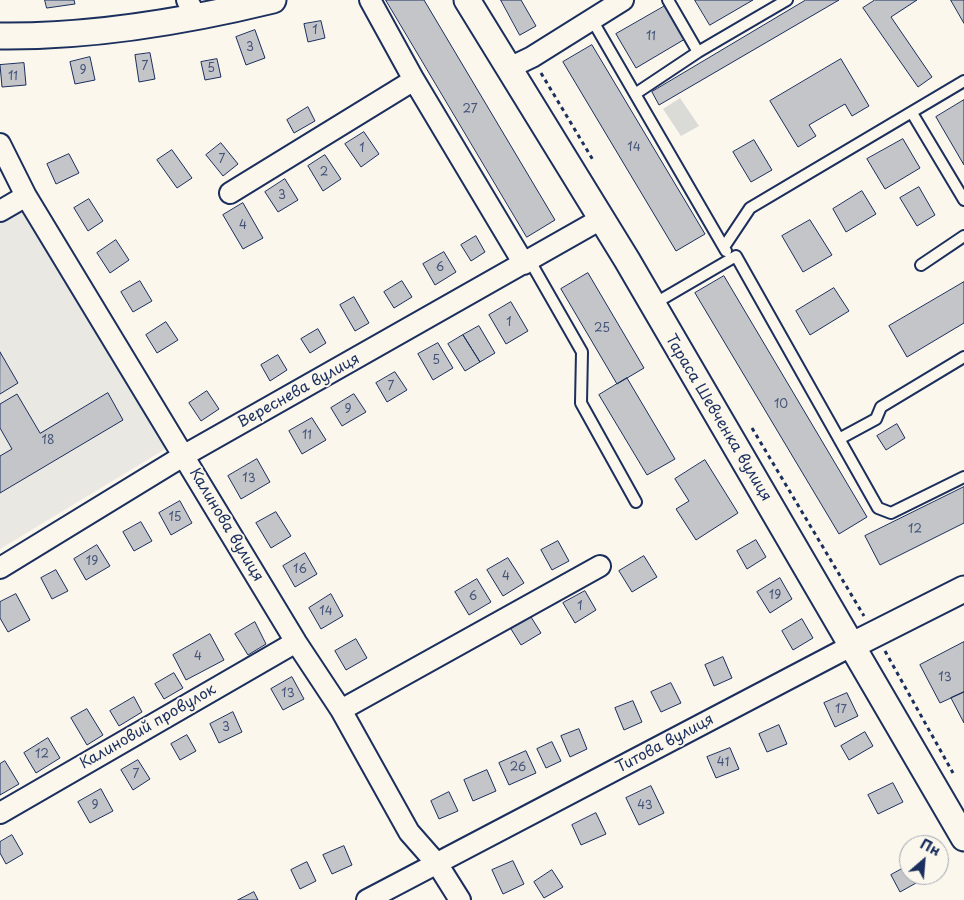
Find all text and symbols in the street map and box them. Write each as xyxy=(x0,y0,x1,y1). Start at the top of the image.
house number: 1 xyxy=(312,24,318,38)
house number: 11 xyxy=(646,30,656,44)
house number: 3 xyxy=(246,41,254,55)
house number: 7 xyxy=(142,60,148,74)
house number: 5 xyxy=(207,62,215,76)
house number: 9 xyxy=(79,64,87,78)
house number: 11 xyxy=(8,70,18,84)
house number: 27 xyxy=(463,103,477,117)
house number: 14 xyxy=(627,141,641,155)
house number: 1 xyxy=(359,142,365,156)
house number: 7 xyxy=(219,153,225,167)
house number: 2 xyxy=(320,166,328,180)
house number: 3 xyxy=(278,189,286,203)
house number: 4 xyxy=(239,219,247,233)
house number: 6 xyxy=(436,261,444,275)
house number: 1 xyxy=(506,316,512,330)
house number: 25 xyxy=(594,322,610,336)
street label: Тараса Шевченка вулиця xyxy=(661,331,775,505)
street label: Вереснева вулиця xyxy=(235,350,363,432)
house number: 5 xyxy=(432,354,440,368)
house number: 7 xyxy=(388,380,394,394)
house number: 10 xyxy=(774,398,788,412)
house number: 9 xyxy=(344,403,352,417)
house number: 11 xyxy=(302,429,312,443)
house number: 18 xyxy=(42,434,54,448)
street label: Калинова вулиця xyxy=(185,465,267,585)
house number: 13 xyxy=(242,472,256,486)
house number: 15 xyxy=(168,511,182,525)
house number: 12 xyxy=(908,523,922,537)
house number: 19 xyxy=(86,555,98,569)
house number: 16 xyxy=(293,563,307,577)
house number: 4 xyxy=(502,570,510,584)
house number: 19 xyxy=(769,589,781,603)
house number: 6 xyxy=(469,590,477,604)
house number: 1 xyxy=(577,600,583,614)
house number: 14 xyxy=(319,605,333,619)
house number: 4 xyxy=(194,650,202,664)
house number: 13 xyxy=(938,671,952,685)
street label: Калиновий провулок xyxy=(77,681,219,773)
house number: 13 xyxy=(281,687,295,701)
house number: 17 xyxy=(835,703,847,717)
street label: Титова вулиця xyxy=(613,711,717,777)
house number: 3 xyxy=(222,721,230,735)
house number: 12 xyxy=(35,748,49,762)
house number: 41 xyxy=(717,756,729,770)
house number: 26 xyxy=(510,761,526,775)
house number: 7 xyxy=(133,768,139,782)
house number: 9 xyxy=(91,799,99,813)
house number: 43 xyxy=(637,799,653,813)
text: Пн xyxy=(917,833,944,861)
north arrow xyxy=(899,835,949,885)

